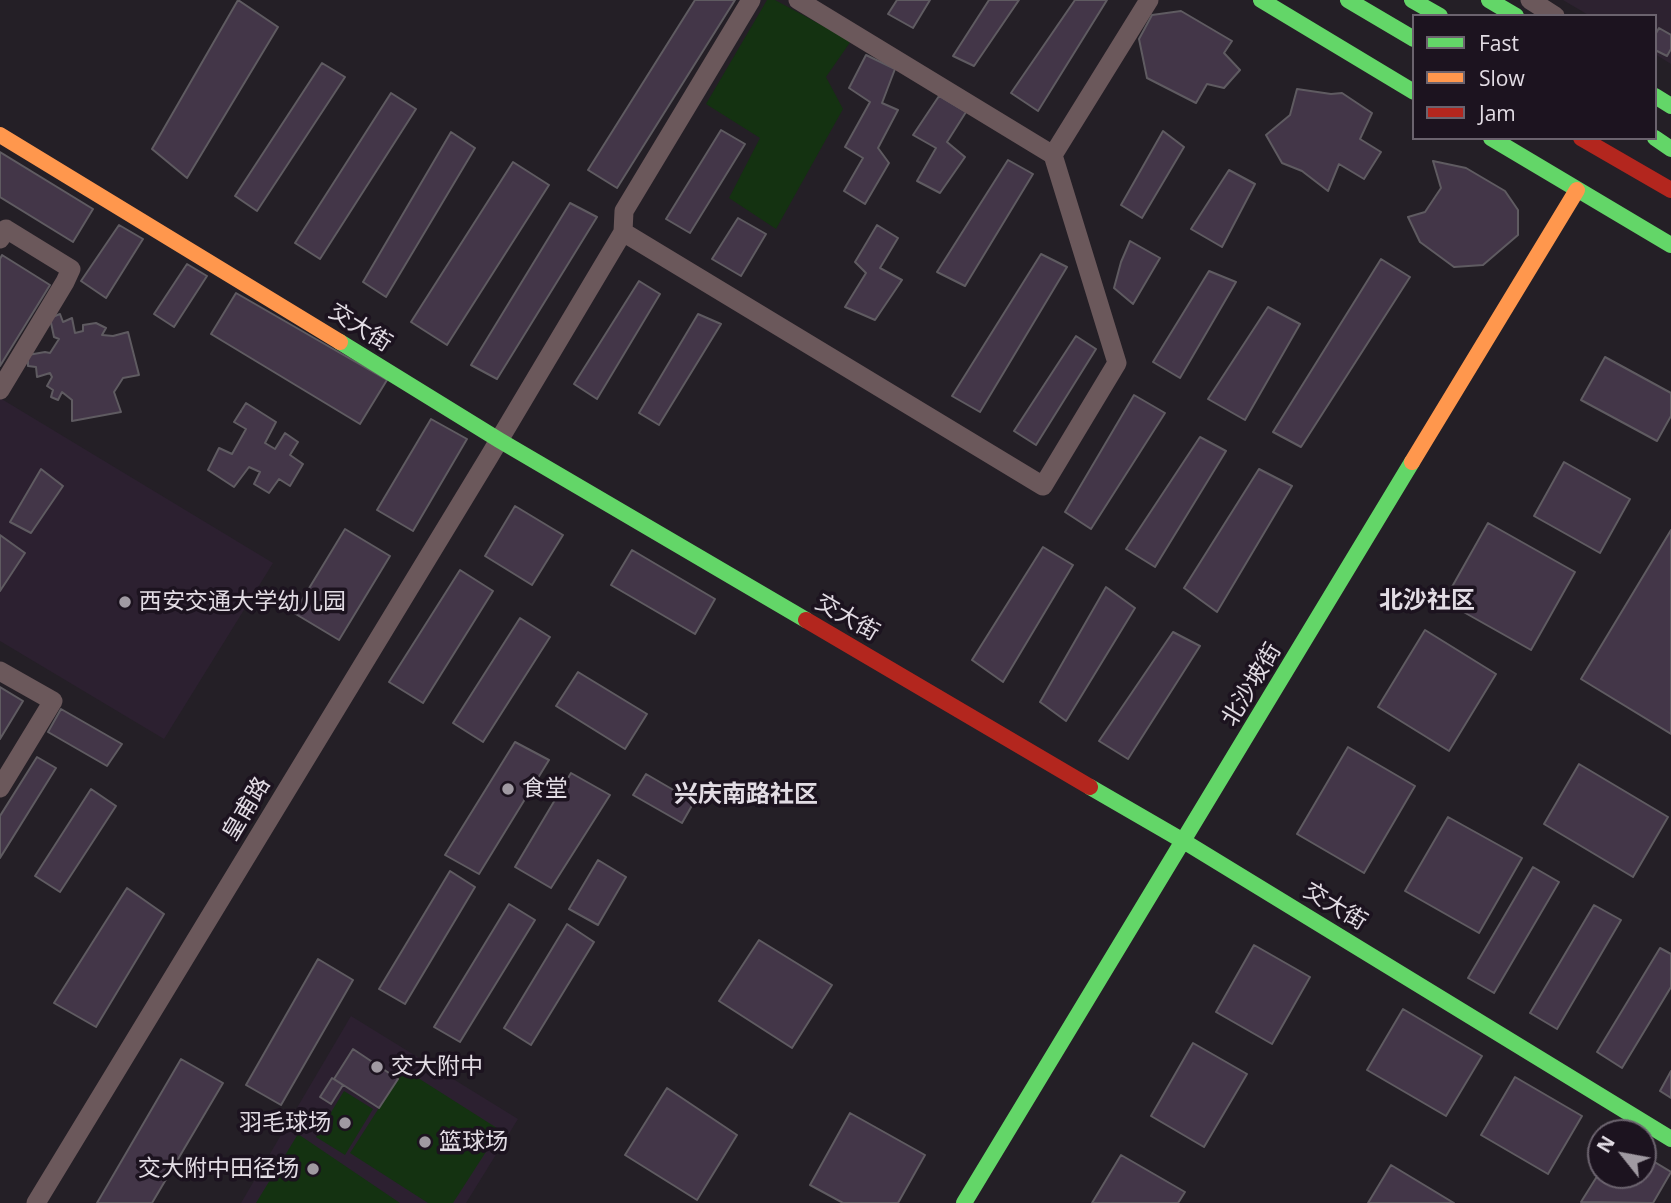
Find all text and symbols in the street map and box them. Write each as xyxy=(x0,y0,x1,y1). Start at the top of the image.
legend xyxy=(1412,14,1657,140)
text: Fast xyxy=(1479,29,1519,57)
text: Slow xyxy=(1479,64,1525,92)
text: Jam xyxy=(1479,99,1516,127)
street label: 交大街 xyxy=(323,298,397,358)
district label: 北沙社区 xyxy=(1379,587,1475,615)
place label: 西安交通大学幼儿园 xyxy=(139,588,346,616)
street label: 交大街 xyxy=(810,589,884,647)
marker: 西安交通大学幼儿园 xyxy=(117,594,133,610)
street label: 北沙坡街 xyxy=(1216,638,1288,732)
street label: 皇甫路 xyxy=(217,772,277,846)
place label: 食堂 xyxy=(522,775,568,803)
marker: 食堂 xyxy=(500,781,516,797)
district label: 兴庆南路社区 xyxy=(674,781,818,809)
street label: 交大街 xyxy=(1298,877,1372,937)
place label: 交大附中 xyxy=(391,1053,483,1081)
marker: 交大附中 xyxy=(369,1059,385,1075)
place label: 羽毛球场 xyxy=(239,1109,331,1137)
marker: 羽毛球场 xyxy=(337,1115,353,1131)
north arrow xyxy=(1587,1119,1657,1189)
place label: 篮球场 xyxy=(439,1128,508,1156)
text: N xyxy=(1591,1131,1621,1158)
marker: 篮球场 xyxy=(417,1134,433,1150)
place label: 交大附中田径场 xyxy=(138,1155,299,1183)
marker: 交大附中田径场 xyxy=(305,1161,321,1177)

